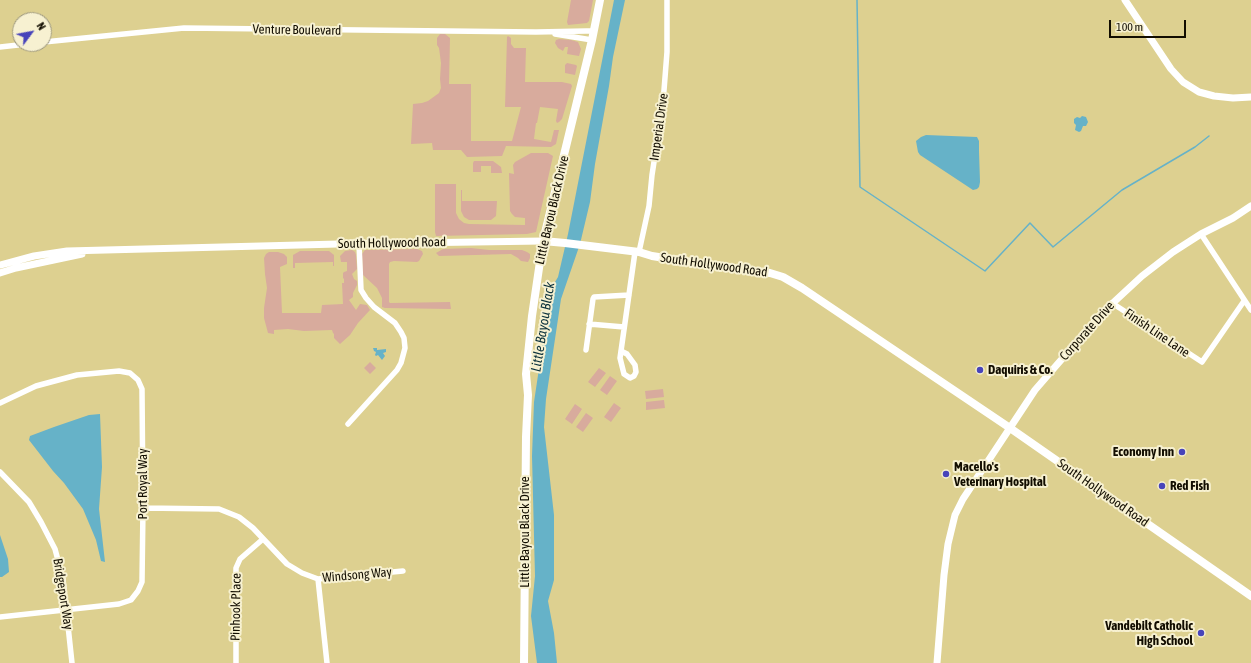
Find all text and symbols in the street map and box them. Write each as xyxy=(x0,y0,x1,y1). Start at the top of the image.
north arrow xyxy=(12,12,52,52)
scale bar xyxy=(1111,12,1188,38)
text: N xyxy=(35,20,48,32)
text: 100 m xyxy=(1116,20,1143,34)
street label: Venture Boulevard xyxy=(253,21,341,39)
street label: Imperial Drive xyxy=(647,92,671,162)
street label: Little Bayou Black Drive xyxy=(532,154,572,266)
street label: South Hollywood Road xyxy=(338,234,446,252)
street label: South Hollywood Road xyxy=(659,250,769,280)
water label: Little Bayou Black xyxy=(528,281,558,373)
street label: Corporate Drive xyxy=(1056,298,1118,364)
street label: Finish Line Lane xyxy=(1121,305,1193,361)
place label: Daquiris & Co. xyxy=(988,362,1053,378)
marker: Daquiris & Co. xyxy=(975,365,985,375)
place label: Economy Inn xyxy=(1113,444,1174,460)
marker: Economy Inn xyxy=(1177,447,1187,457)
street label: Port Royal Way xyxy=(135,449,151,519)
street label: South Hollywood Road xyxy=(1054,456,1152,530)
place label: Macello's Veterinary Hospital xyxy=(954,459,1046,490)
marker: Macello's Veterinary Hospital xyxy=(941,469,951,479)
street label: Little Bayou Black Drive xyxy=(517,476,533,588)
place label: Red Fish xyxy=(1170,478,1209,494)
marker: Red Fish xyxy=(1157,481,1167,491)
street label: Bridgeport Way xyxy=(50,557,76,631)
street label: Windsong Way xyxy=(322,564,392,586)
street label: Pinhook Place xyxy=(228,573,244,641)
place label: Vandebilt Catholic High School xyxy=(1105,618,1193,649)
marker: Vandebilt Catholic High School xyxy=(1196,628,1206,638)

